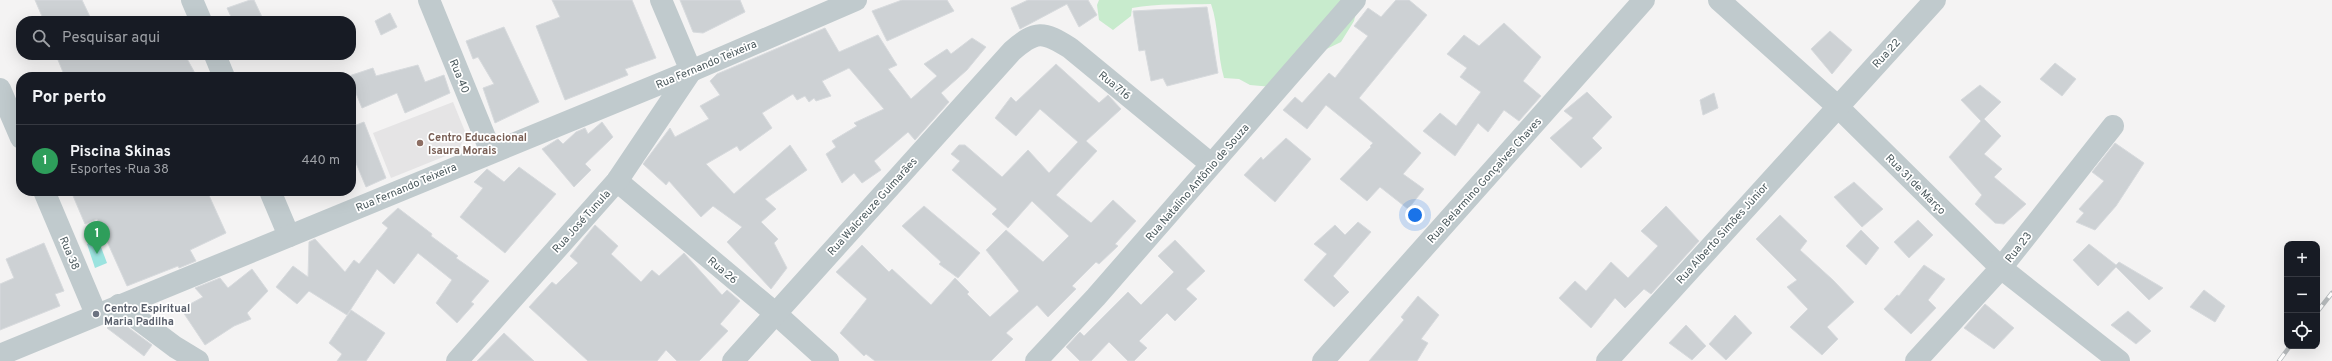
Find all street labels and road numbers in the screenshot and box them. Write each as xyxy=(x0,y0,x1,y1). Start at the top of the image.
street label: Rua 22 xyxy=(1870,36,1904,71)
street label: Rua Fernando Teixeira xyxy=(654,37,759,93)
street label: Rua 40 xyxy=(446,57,472,96)
street label: Rua 716 xyxy=(1095,68,1134,103)
street label: Rua Belarmino Gonçalves Chaves xyxy=(1425,115,1545,246)
street label: Rua Natalino Antônio de Souza xyxy=(1143,121,1253,244)
street label: Rua 31 de Março xyxy=(1882,151,1949,218)
street label: Rua Walcreuze Guimarães xyxy=(825,155,921,259)
street label: Rua Fernando Teixeira xyxy=(354,160,459,216)
street label: Rua Alberto Simões Júnior xyxy=(1674,180,1772,287)
street label: Rua José Tunula xyxy=(550,187,614,256)
street label: Rua 23 xyxy=(2002,229,2035,266)
street label: Rua 38 xyxy=(56,234,82,272)
street label: Rua 26 xyxy=(704,254,740,287)

